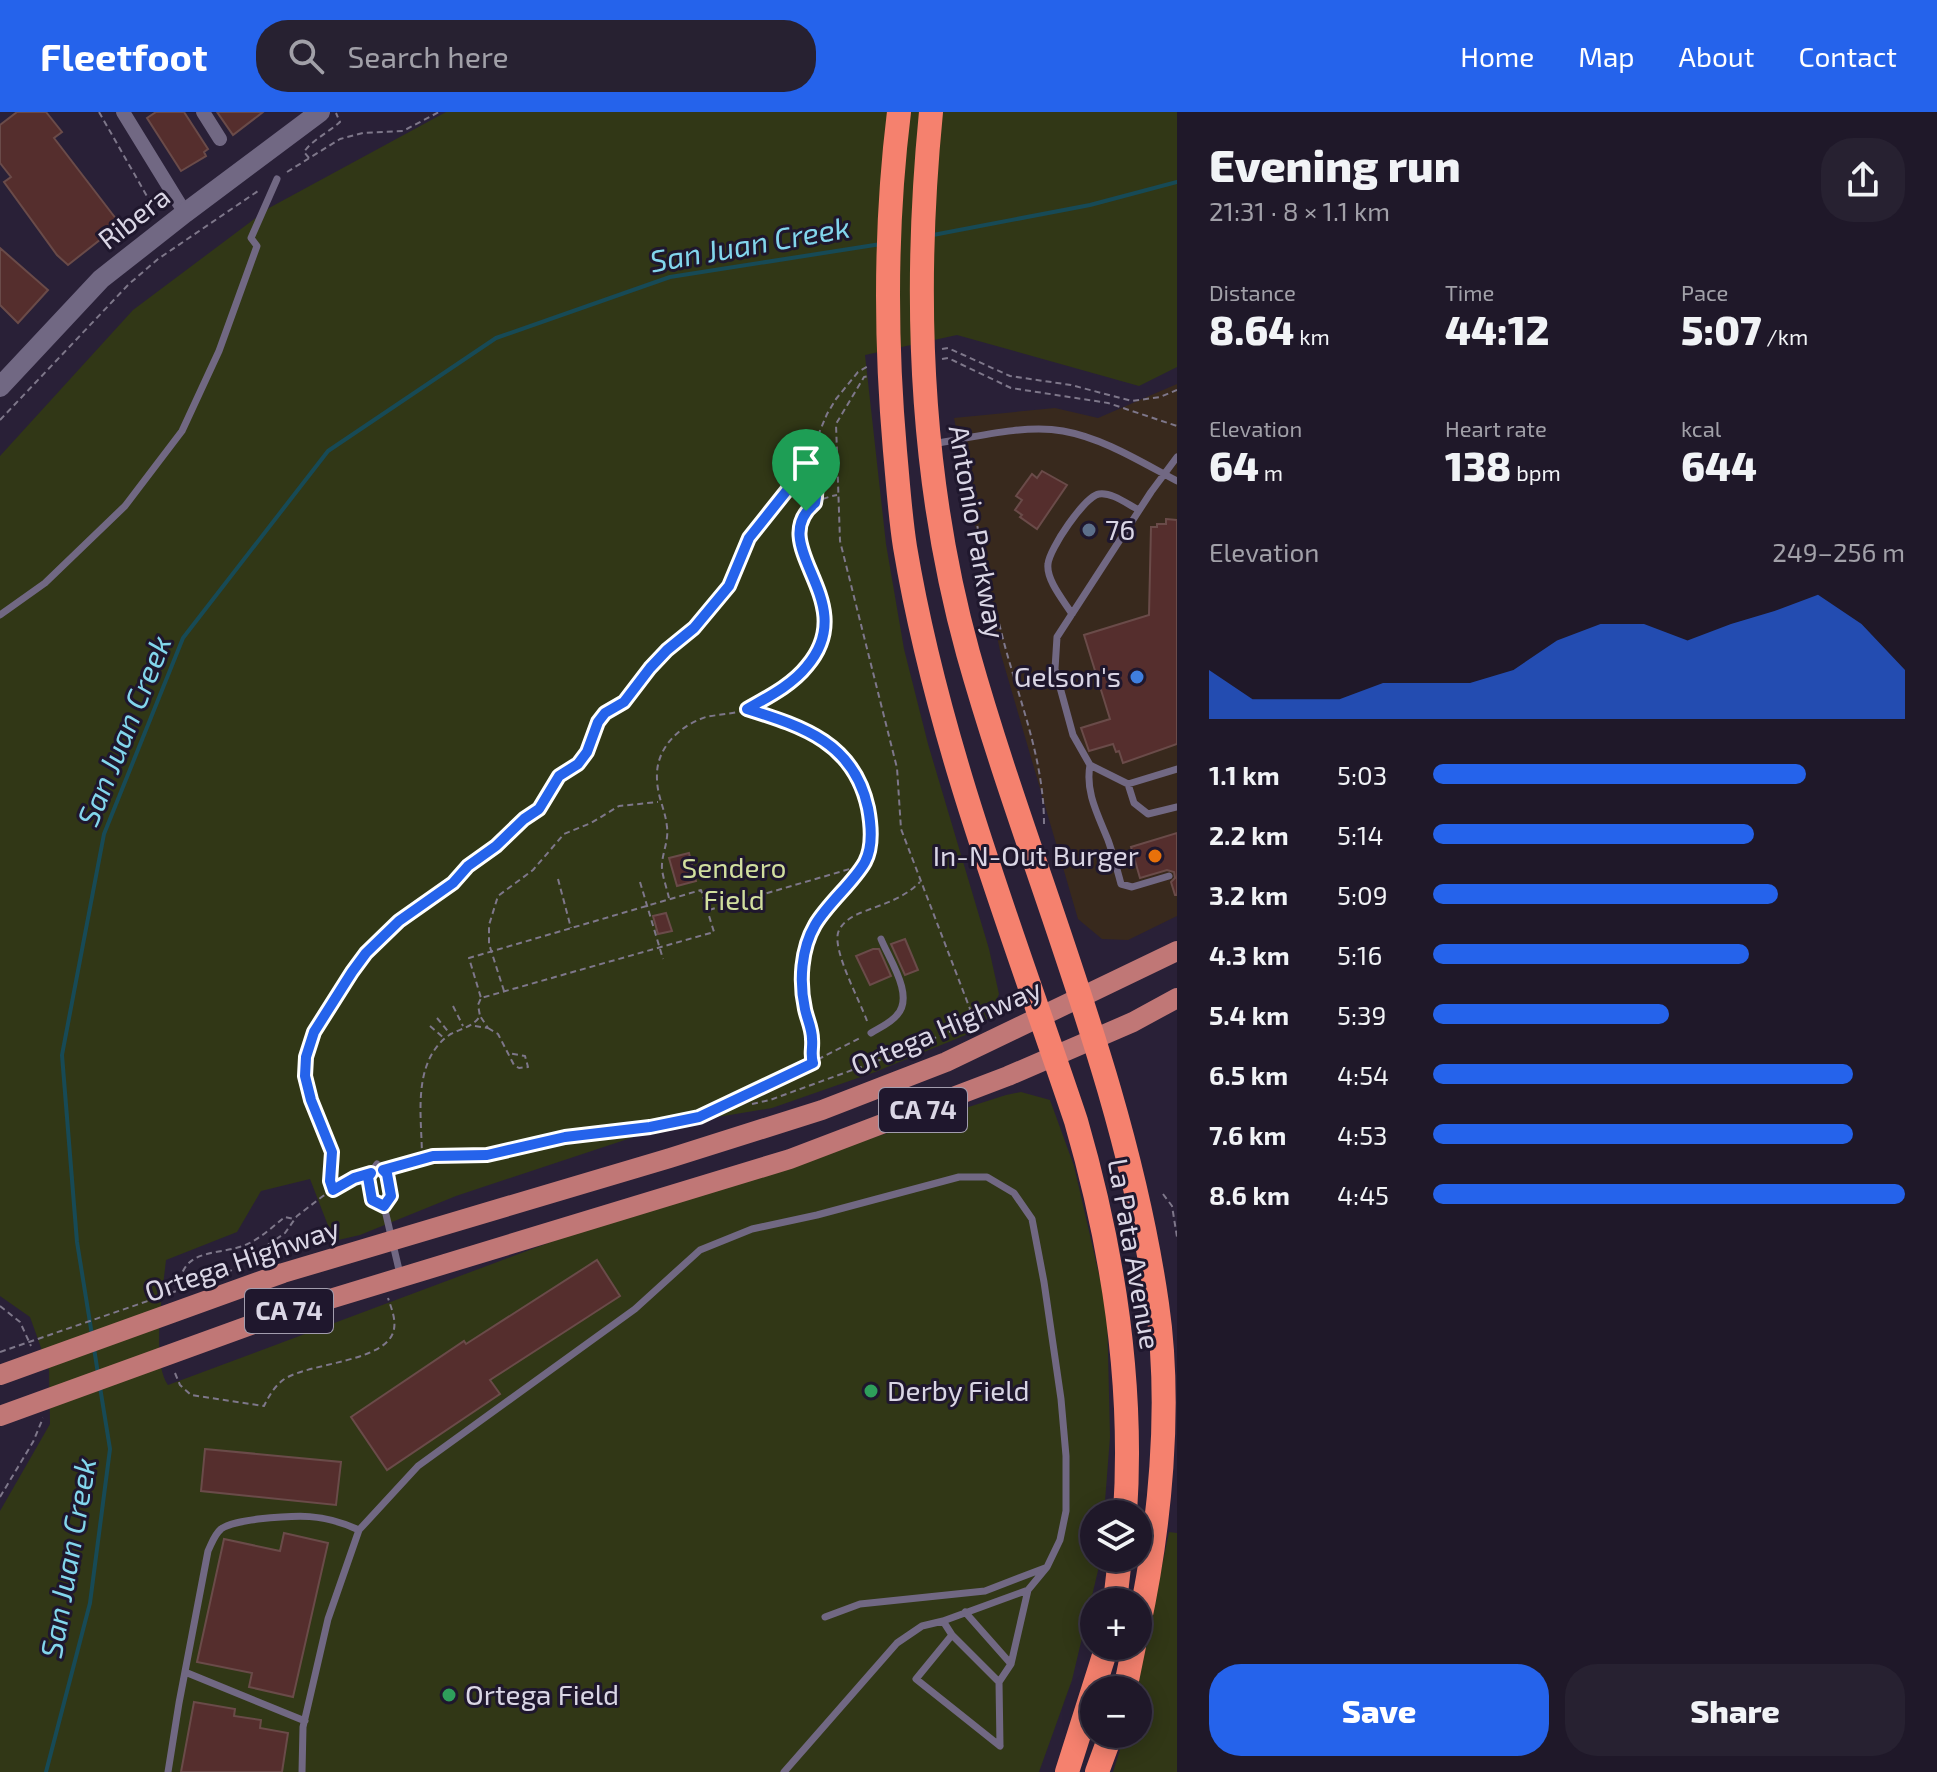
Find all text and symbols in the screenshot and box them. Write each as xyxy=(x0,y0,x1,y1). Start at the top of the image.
search box xyxy=(256,20,816,92)
text: Fleetfoot xyxy=(40,33,208,79)
icon: search xyxy=(284,34,328,78)
text: Search here xyxy=(348,38,509,74)
text: Home xyxy=(1460,39,1534,73)
text: Map xyxy=(1578,39,1635,73)
text: About xyxy=(1679,39,1754,73)
text: Contact xyxy=(1798,39,1897,73)
text: Evening run xyxy=(1209,138,1461,191)
button: share xyxy=(1821,138,1905,222)
street label: Ribera xyxy=(91,179,176,256)
text: 21:31 · 8 × 1.1 km xyxy=(1209,195,1390,226)
water label: San Juan Creek xyxy=(647,208,852,278)
text: Distance xyxy=(1209,279,1296,305)
text: Time xyxy=(1445,279,1494,305)
text: Pace xyxy=(1681,279,1728,305)
text: 8.64 xyxy=(1209,305,1294,353)
text: 44:12 xyxy=(1445,305,1549,353)
text: 5:07 xyxy=(1681,305,1761,353)
text: km xyxy=(1294,323,1330,349)
text: /km xyxy=(1761,323,1808,349)
text: Elevation xyxy=(1209,415,1302,441)
text: Heart rate xyxy=(1445,415,1547,441)
text: kcal xyxy=(1681,415,1721,441)
street label: Antonio Parkway xyxy=(942,422,1014,641)
pin xyxy=(772,429,840,511)
icon: arrive xyxy=(784,441,828,485)
text: 64 xyxy=(1209,441,1259,489)
text: 138 xyxy=(1445,441,1511,489)
text: 644 xyxy=(1681,441,1757,489)
text: m xyxy=(1259,459,1283,485)
text: bpm xyxy=(1511,459,1561,485)
place label: 76 xyxy=(1105,512,1135,546)
marker: 76 xyxy=(1080,521,1098,539)
text: Elevation xyxy=(1209,536,1319,567)
text: 249–256 m xyxy=(1772,536,1905,567)
water label: San Juan Creek xyxy=(69,630,178,831)
place label: Gelson's xyxy=(1014,659,1121,693)
marker: Gelson's xyxy=(1128,668,1146,686)
text: 1.1 km xyxy=(1209,759,1280,790)
text: 5:03 xyxy=(1337,759,1387,790)
text: 2.2 km xyxy=(1209,819,1289,850)
text: 5:14 xyxy=(1337,819,1383,850)
place label: In-N-Out Burger xyxy=(933,838,1139,872)
marker: In-N-Out Burger xyxy=(1146,847,1164,865)
park label: Sendero Field xyxy=(682,850,786,916)
text: 3.2 km xyxy=(1209,879,1288,910)
text: 5:09 xyxy=(1337,879,1388,910)
text: 4.3 km xyxy=(1209,939,1290,970)
text: 5:16 xyxy=(1337,939,1382,970)
street label: Ortega Highway xyxy=(845,971,1046,1081)
text: 5.4 km xyxy=(1209,999,1289,1030)
text: 5:39 xyxy=(1337,999,1386,1030)
text: 6.5 km xyxy=(1209,1059,1288,1090)
text: 4:54 xyxy=(1337,1059,1389,1090)
road number: CA 74 xyxy=(879,1088,967,1132)
text: 7.6 km xyxy=(1209,1119,1286,1150)
text: 4:53 xyxy=(1337,1119,1388,1150)
street label: La Pata Avenue xyxy=(1101,1156,1169,1352)
text: 8.6 km xyxy=(1209,1179,1290,1210)
text: 4:45 xyxy=(1337,1179,1389,1210)
street label: Ortega Highway xyxy=(140,1210,344,1308)
road number: CA 74 xyxy=(245,1289,333,1333)
place label: Derby Field xyxy=(887,1373,1030,1407)
marker: Derby Field xyxy=(862,1382,880,1400)
water label: San Juan Creek xyxy=(32,1455,102,1660)
map controls xyxy=(1080,1500,1152,1748)
button: layers xyxy=(1080,1500,1152,1572)
button: + xyxy=(1080,1588,1152,1660)
button: Save xyxy=(1209,1664,1549,1756)
button: Share xyxy=(1565,1664,1905,1756)
button: − xyxy=(1080,1676,1152,1748)
place label: Ortega Field xyxy=(465,1677,619,1711)
marker: Ortega Field xyxy=(440,1686,458,1704)

